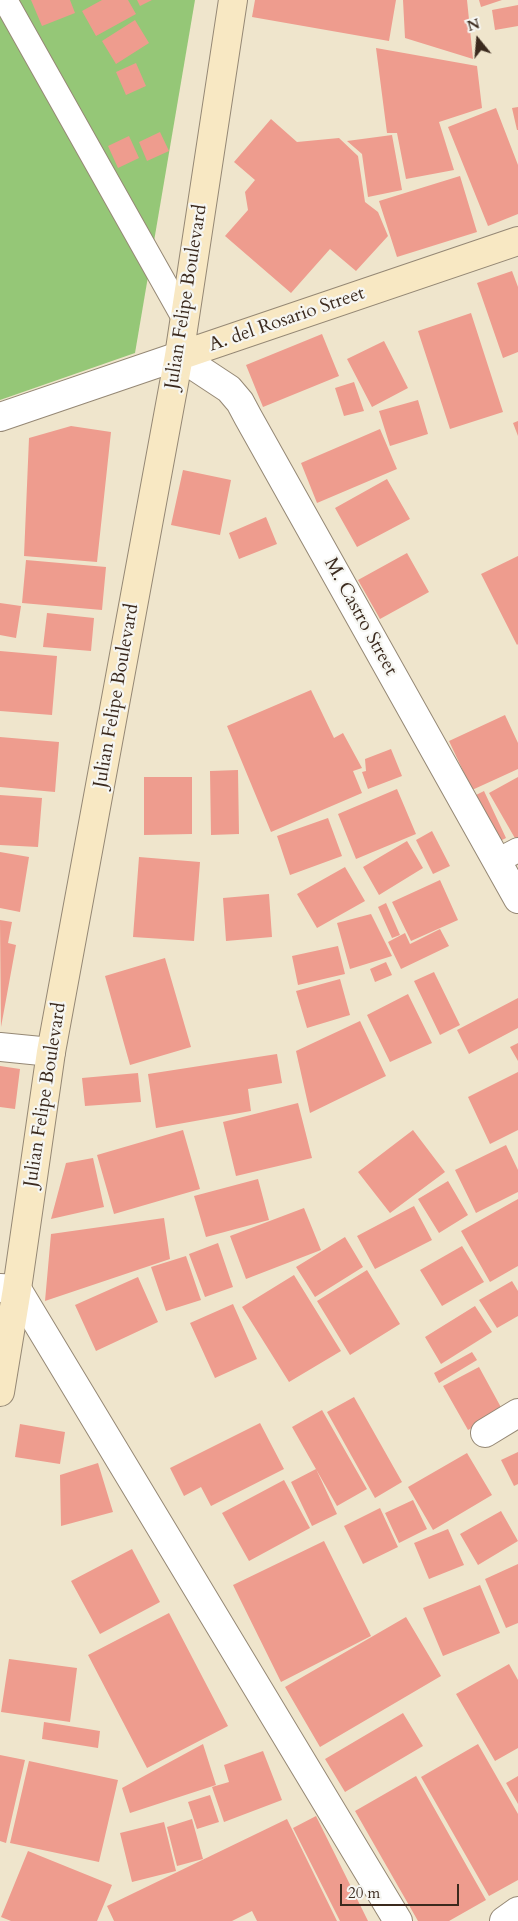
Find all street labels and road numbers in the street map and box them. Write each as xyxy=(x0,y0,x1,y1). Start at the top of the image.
street label: Julian Felipe Boulevard xyxy=(161,203,213,391)
street label: A. del Rosario Street xyxy=(206,283,368,357)
street label: M. Castro Street xyxy=(318,554,402,680)
street label: Julian Felipe Boulevard xyxy=(90,602,144,790)
street label: Julian Felipe Boulevard xyxy=(20,1001,72,1189)

